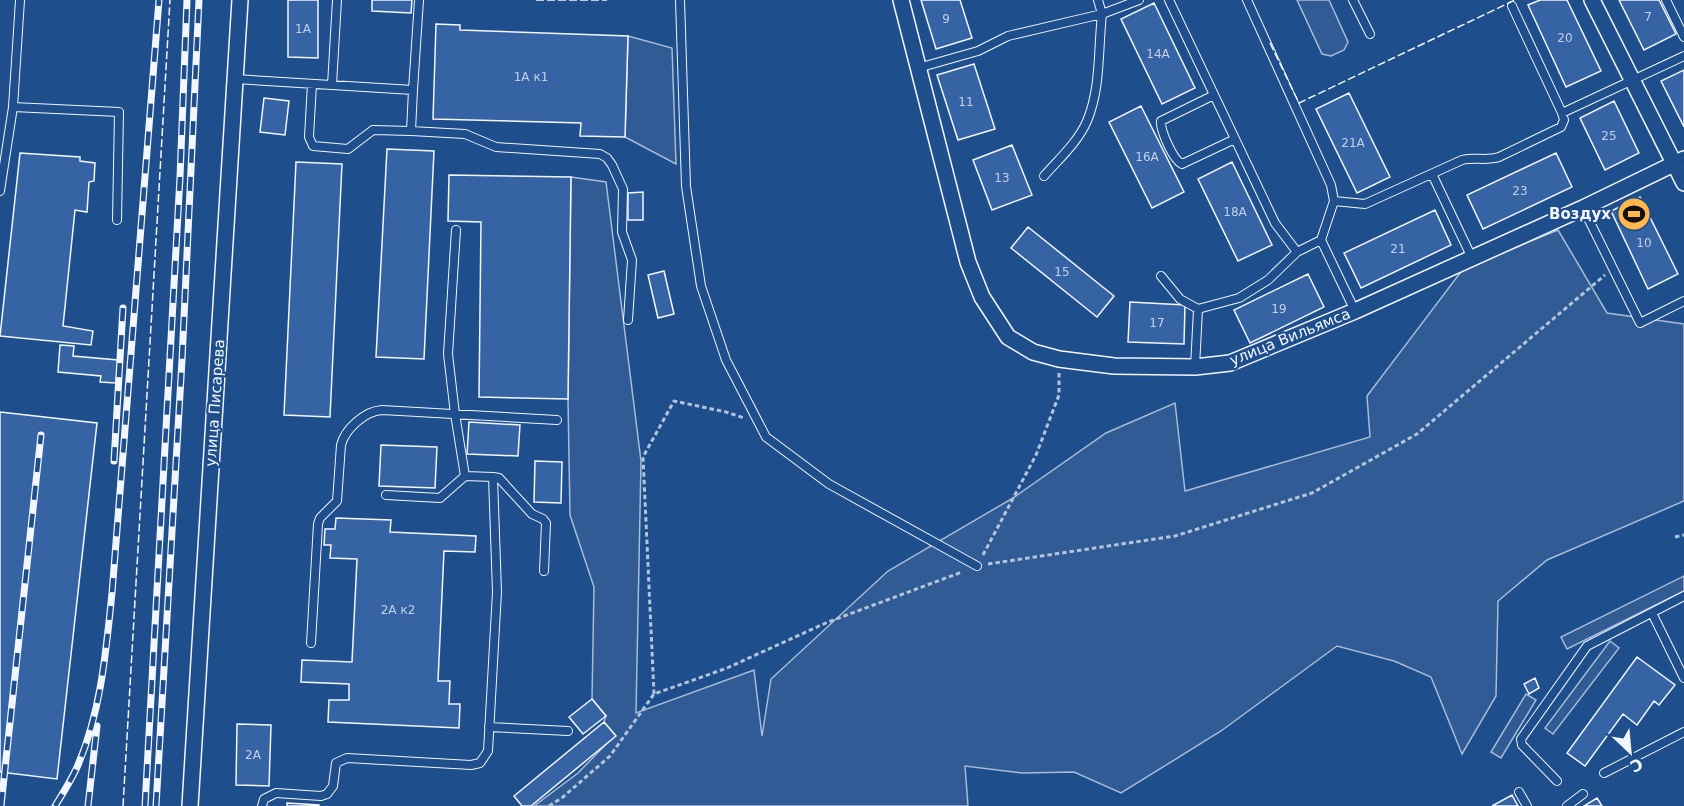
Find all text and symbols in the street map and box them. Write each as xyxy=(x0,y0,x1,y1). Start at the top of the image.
house number: 7 xyxy=(1644,10,1652,24)
house number: 9 xyxy=(942,12,950,26)
house number: 1А xyxy=(295,22,312,36)
house number: 20 xyxy=(1557,31,1573,45)
house number: 14А xyxy=(1146,47,1171,61)
house number: 1А к1 xyxy=(514,70,548,84)
house number: 11 xyxy=(958,95,974,109)
house number: 25 xyxy=(1601,129,1617,143)
house number: 21А xyxy=(1341,136,1366,150)
house number: 16А xyxy=(1135,150,1160,164)
house number: 13 xyxy=(994,171,1010,185)
house number: 23 xyxy=(1512,184,1528,198)
sports icon: Воздух xyxy=(1616,196,1652,232)
house number: 18А xyxy=(1223,205,1248,219)
place label: Воздух xyxy=(1549,205,1611,223)
house number: 10 xyxy=(1636,236,1652,250)
house number: 21 xyxy=(1390,242,1406,256)
house number: 15 xyxy=(1054,265,1070,279)
house number: 19 xyxy=(1271,302,1287,316)
street label: улица Вильямса xyxy=(1227,305,1353,369)
house number: 17 xyxy=(1149,316,1165,330)
street label: улица Писарева xyxy=(202,339,228,467)
house number: 2А к2 xyxy=(381,603,415,617)
north arrow xyxy=(1600,722,1660,782)
house number: 2А xyxy=(245,748,262,762)
text: С xyxy=(1627,754,1646,776)

